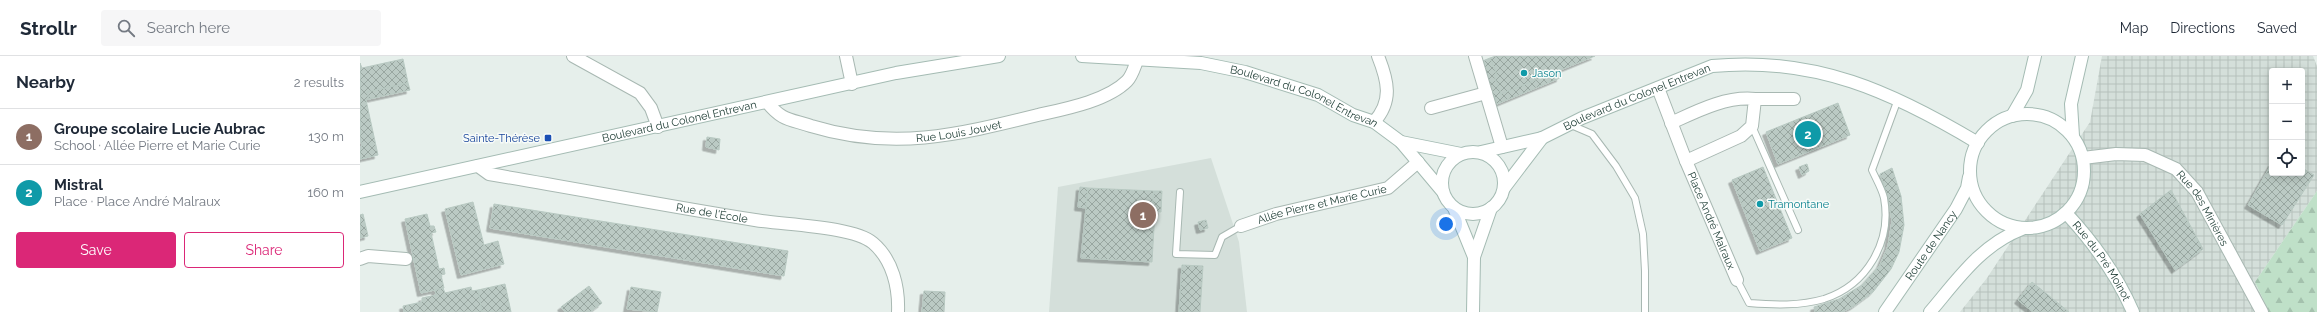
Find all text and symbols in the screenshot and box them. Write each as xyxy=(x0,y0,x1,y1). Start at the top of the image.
search box xyxy=(101,10,381,46)
text: Strollr xyxy=(20,17,77,39)
icon: search xyxy=(115,17,137,39)
text: Search here xyxy=(147,19,230,37)
text: Map xyxy=(2120,20,2148,36)
text: Directions xyxy=(2170,20,2235,36)
text: Saved xyxy=(2257,20,2297,36)
street label: Boulevard du Colonel Entrevan xyxy=(1561,61,1712,133)
street label: Boulevard du Colonel Entrevan xyxy=(1229,63,1381,130)
place label: Jason xyxy=(1532,67,1561,80)
marker: Jason xyxy=(1519,68,1529,78)
map controls xyxy=(2269,68,2305,176)
button: + xyxy=(2269,68,2305,104)
text: Nearby xyxy=(16,72,75,92)
text: 2 results xyxy=(294,75,344,90)
street label: Boulevard du Colonel Entrevan xyxy=(601,98,758,145)
button: − xyxy=(2269,104,2305,140)
street label: Rue Louis Jouvet xyxy=(916,118,1003,145)
pin: 2 xyxy=(1795,119,1821,149)
text: Groupe scolaire Lucie Aubrac xyxy=(54,120,265,138)
text: 1 xyxy=(26,129,32,144)
text: 130 m xyxy=(308,129,344,144)
place label: Sainte-Thérèse xyxy=(463,132,541,145)
marker: Sainte-Thérèse xyxy=(543,133,553,143)
text: School · Allée Pierre et Marie Curie xyxy=(54,138,260,153)
button: locate xyxy=(2269,140,2305,176)
street label: Rue des Minières xyxy=(2174,168,2231,248)
street label: Place André Malraux xyxy=(1684,170,1738,272)
text: Mistral xyxy=(54,176,103,194)
street label: Allée Pierre et Marie Curie xyxy=(1256,182,1388,227)
text: 2 xyxy=(25,185,33,200)
text: 160 m xyxy=(307,185,344,200)
text: Place · Place André Malraux xyxy=(54,194,220,209)
place label: Tramontane xyxy=(1768,198,1830,211)
marker: Tramontane xyxy=(1755,199,1765,209)
pin: 1 xyxy=(1130,200,1156,230)
street label: Rue de l'École xyxy=(675,201,749,226)
street label: Route de Nancy xyxy=(1903,208,1960,283)
your location xyxy=(1436,214,1456,234)
street label: Rue du Pré Moinot xyxy=(2070,219,2133,303)
button: Save xyxy=(16,232,176,268)
button: Share xyxy=(184,232,344,268)

